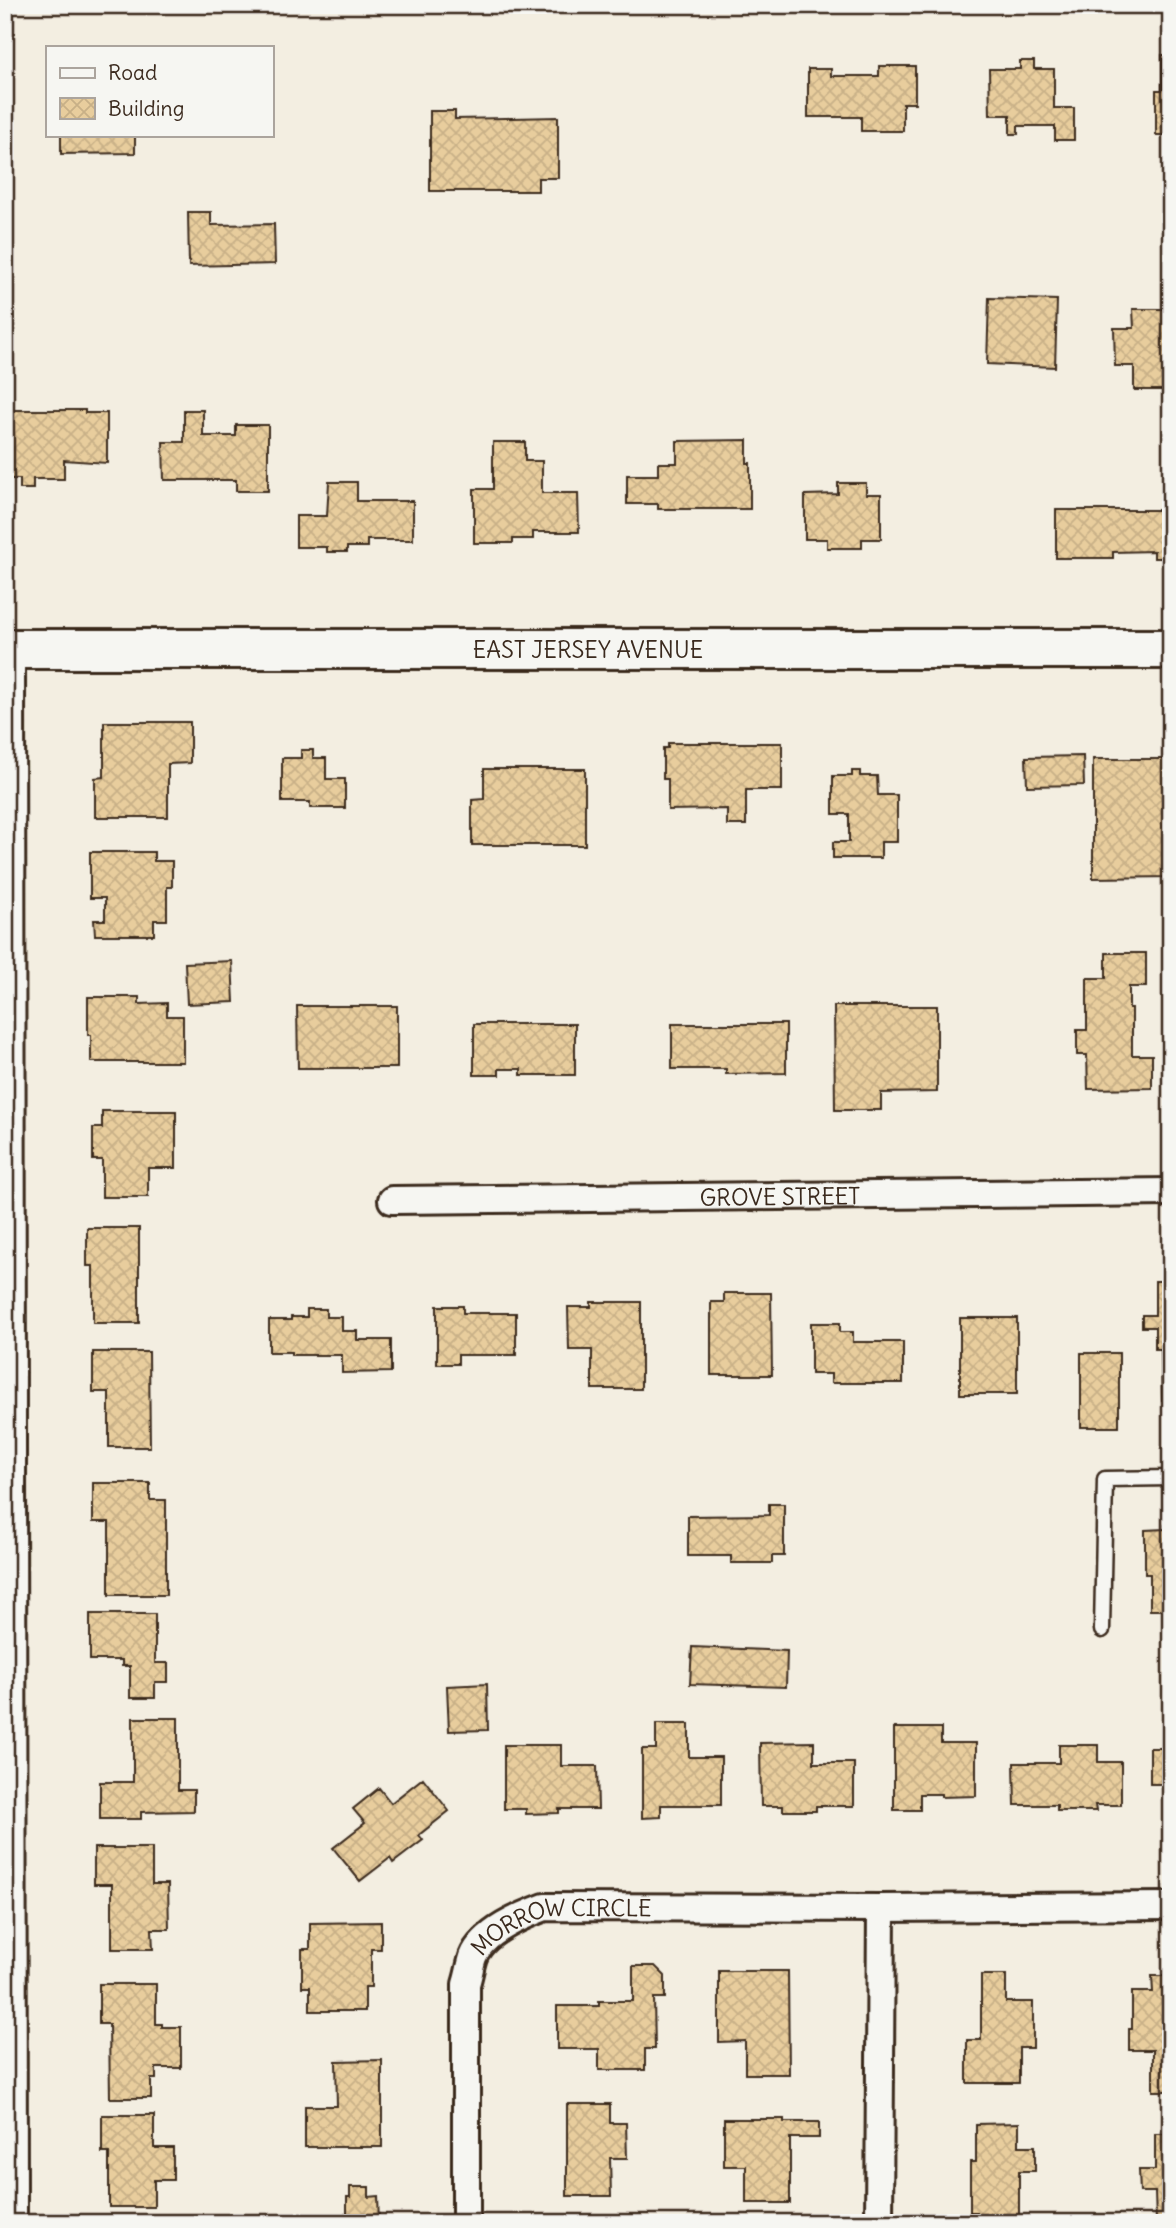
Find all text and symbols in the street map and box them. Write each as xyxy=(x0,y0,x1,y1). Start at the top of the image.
legend xyxy=(46,46,273,136)
text: Road xyxy=(108,59,157,86)
text: Building xyxy=(108,95,184,122)
street label: EAST JERSEY AVENUE xyxy=(473,635,703,664)
street label: GROVE STREET xyxy=(700,1181,860,1211)
street label: MORROW CIRCLE xyxy=(464,1892,652,1961)

